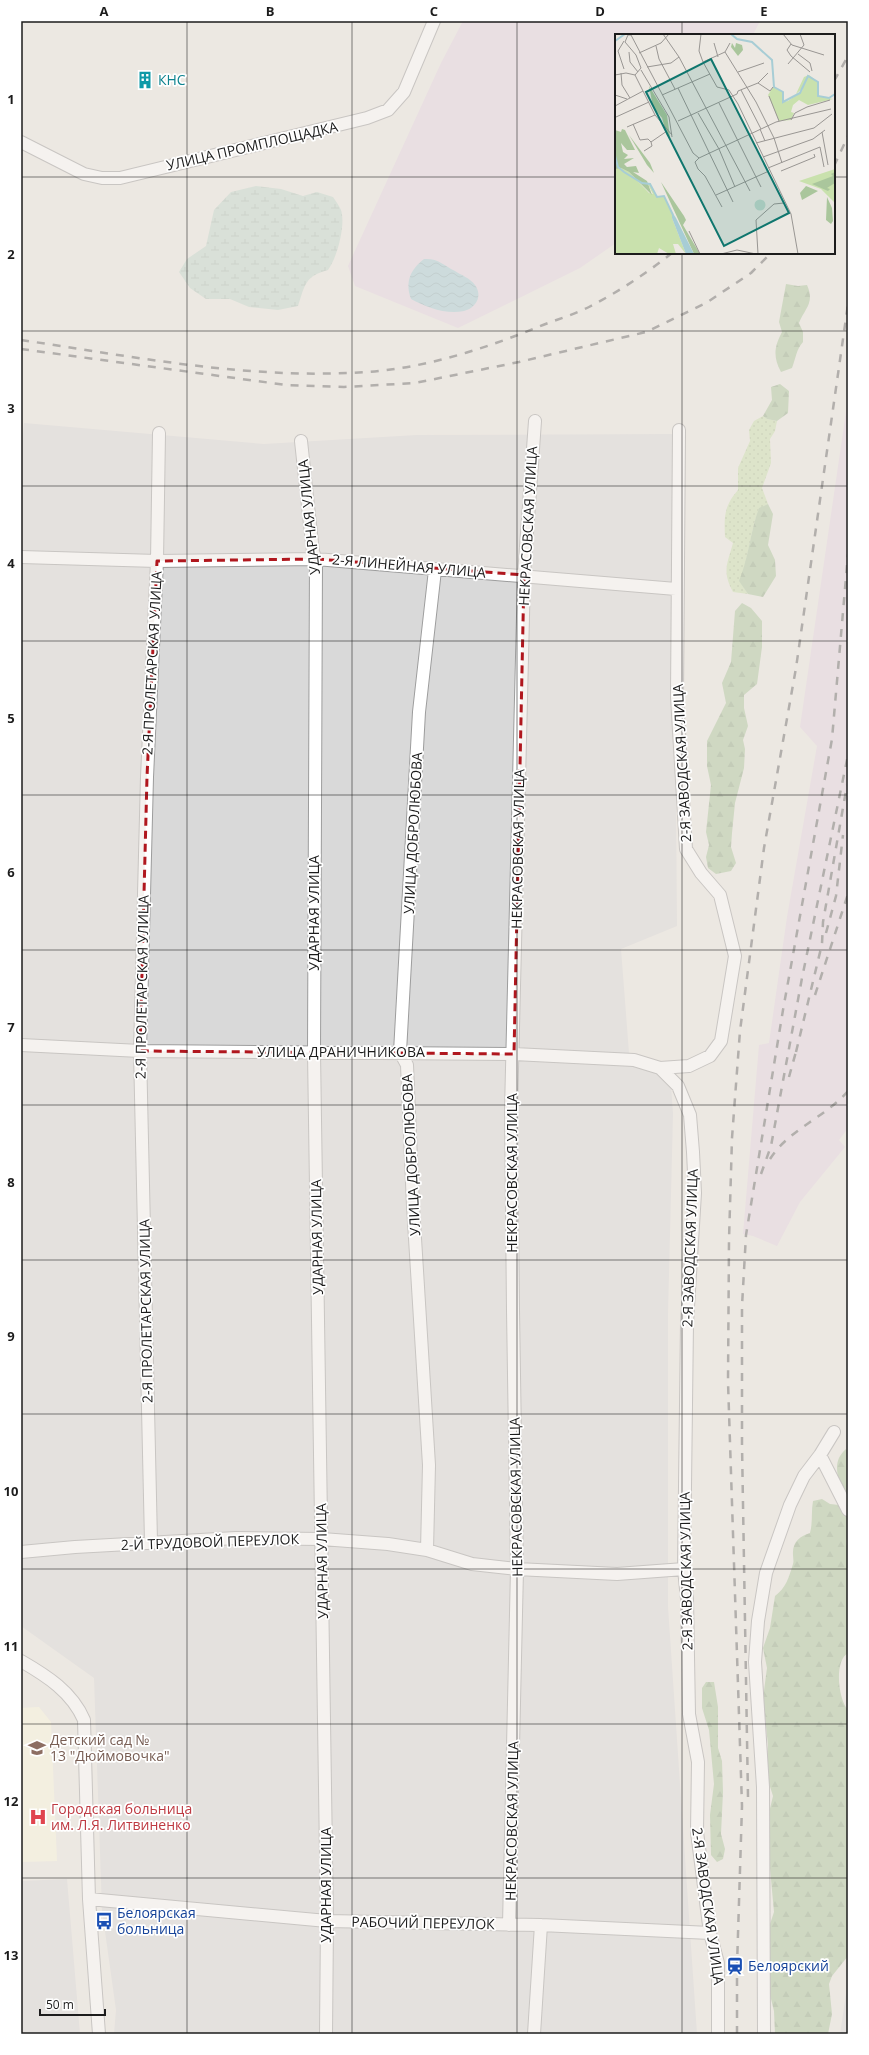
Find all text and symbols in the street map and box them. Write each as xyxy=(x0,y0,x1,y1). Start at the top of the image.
text: A xyxy=(100,2,109,20)
text: B xyxy=(266,2,275,20)
text: C xyxy=(430,2,438,20)
text: D xyxy=(595,2,605,20)
text: E xyxy=(760,2,768,20)
inset map xyxy=(615,34,835,254)
building icon: КНС xyxy=(135,70,155,90)
place label: КНС xyxy=(158,70,186,89)
text: 1 xyxy=(7,90,15,108)
street label: УЛИЦА ПРОМПЛОЩАДКА xyxy=(164,117,340,174)
text: 2 xyxy=(7,245,15,263)
text: 3 xyxy=(7,399,15,417)
street label: НЕКРАСОВСКАЯ УЛИЦА xyxy=(514,446,541,606)
street label: УДАРНАЯ УЛИЦА xyxy=(293,458,324,575)
street label: 2-Я ЛИНЕЙНАЯ УЛИЦА xyxy=(331,549,487,582)
text: 4 xyxy=(7,554,15,572)
street label: 2-Я ПРОЛЕТАРСКАЯ УЛИЦА xyxy=(137,570,166,755)
street label: 2-Я ЗАВОДСКАЯ УЛИЦА xyxy=(668,683,695,843)
text: 5 xyxy=(7,709,15,727)
street label: УЛИЦА ДОБРОЛЮБОВА xyxy=(399,751,426,914)
street label: НЕКРАСОВСКАЯ УЛИЦА xyxy=(507,769,528,929)
street label: УДАРНАЯ УЛИЦА xyxy=(304,855,323,971)
text: 6 xyxy=(7,863,15,881)
street label: 2-Я ПРОЛЕТАРСКАЯ УЛИЦА xyxy=(130,895,153,1079)
text: 7 xyxy=(7,1018,15,1036)
street label: УЛИЦА ДРАНИЧНИКОВА xyxy=(257,1042,425,1061)
street label: УЛИЦА ДОБРОЛЮБОВА xyxy=(397,1073,424,1236)
street label: НЕКРАСОВСКАЯ УЛИЦА xyxy=(502,1093,521,1253)
street label: 2-Я ЗАВОДСКАЯ УЛИЦА xyxy=(677,1168,702,1328)
text: 8 xyxy=(7,1173,15,1191)
street label: УДАРНАЯ УЛИЦА xyxy=(306,1179,327,1295)
street label: 2-Я ПРОЛЕТАРСКАЯ УЛИЦА xyxy=(134,1219,157,1403)
text: 9 xyxy=(7,1327,15,1345)
street label: НЕКРАСОВСКАЯ УЛИЦА xyxy=(505,1417,526,1577)
text: 10 xyxy=(4,1482,18,1500)
street label: 2-Я ЗАВОДСКАЯ УЛИЦА xyxy=(675,1491,696,1650)
street label: УДАРНАЯ УЛИЦА xyxy=(311,1503,332,1619)
street label: 2-Й ТРУДОВОЙ ПЕРЕУЛОК xyxy=(121,1529,300,1554)
text: 11 xyxy=(4,1637,18,1655)
place label: Детский сад № 13 "Дюймовочка" xyxy=(50,1730,170,1765)
school or university icon: Детский сад № 13 "Дюймовочка" xyxy=(27,1738,47,1758)
street label: НЕКРАСОВСКАЯ УЛИЦА xyxy=(501,1741,522,1901)
text: 12 xyxy=(4,1792,19,1810)
place label: Городская больница им. Л.Я. Литвиненко xyxy=(51,1799,192,1834)
hospital icon: Городская больница им. Л.Я. Литвиненко xyxy=(28,1807,48,1827)
street label: 2-Я ЗАВОДСКАЯ УЛИЦА xyxy=(688,1826,729,1986)
street label: УДАРНАЯ УЛИЦА xyxy=(316,1827,335,1943)
place label: Белоярская больница xyxy=(117,1903,196,1938)
bus stop icon: Белоярская больница xyxy=(94,1911,114,1931)
street label: РАБОЧИЙ ПЕРЕУЛОК xyxy=(351,1912,495,1933)
text: 13 xyxy=(4,1946,18,1964)
station icon: Белоярский xyxy=(725,1956,745,1976)
place label: Белоярский xyxy=(748,1956,829,1975)
scale bar xyxy=(40,1991,105,2017)
text: 50 m xyxy=(46,1996,74,2013)

